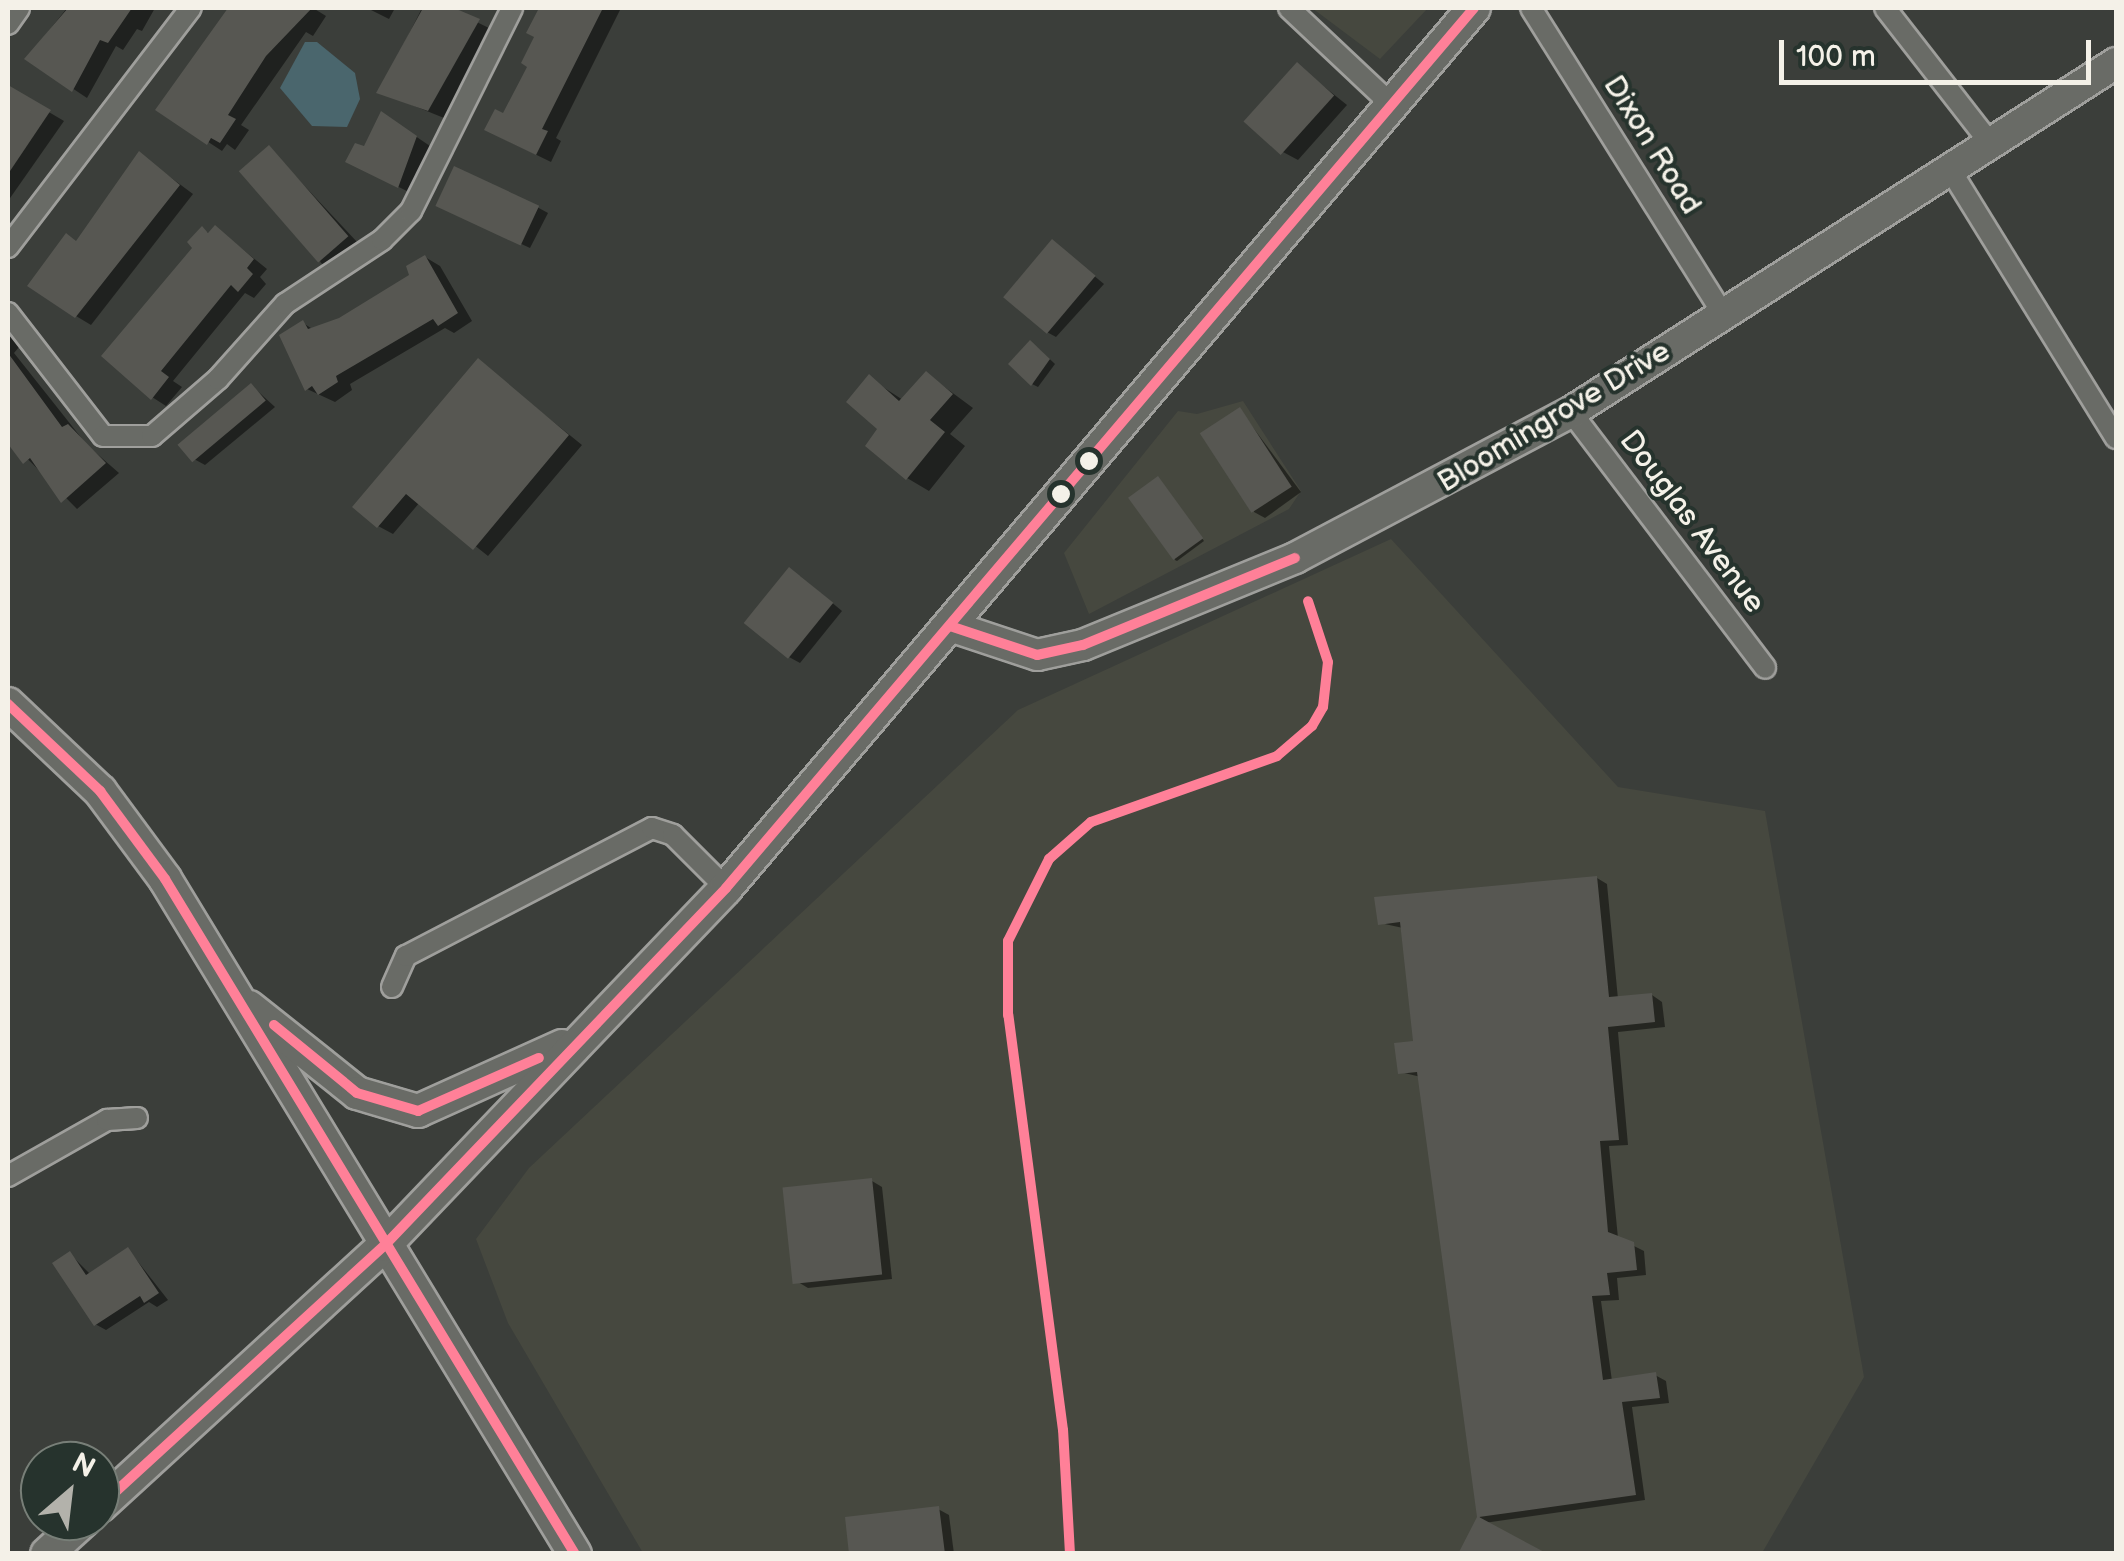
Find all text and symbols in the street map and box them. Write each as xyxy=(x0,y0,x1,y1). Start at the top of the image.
scale bar xyxy=(1784,20,2096,82)
text: 100 m xyxy=(1796,39,1876,75)
street label: Dixon Road xyxy=(1595,69,1709,221)
street label: Bloomingrove Drive xyxy=(1431,333,1677,501)
street label: Douglas Avenue xyxy=(1612,424,1772,620)
unlabelled marker xyxy=(1079,451,1099,471)
unlabelled marker xyxy=(1051,484,1071,504)
north arrow xyxy=(20,1441,120,1541)
text: N xyxy=(66,1446,100,1485)

